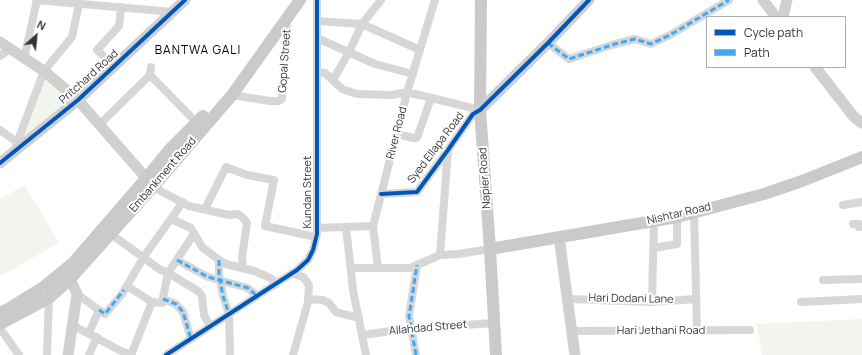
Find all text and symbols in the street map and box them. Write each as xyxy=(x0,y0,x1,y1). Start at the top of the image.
north arrow xyxy=(16,16,56,56)
text: N xyxy=(35,16,49,33)
legend xyxy=(706,16,846,68)
text: Cycle path xyxy=(744,24,803,41)
street label: Gopal Street xyxy=(276,29,294,93)
district label: BANTWA GALI xyxy=(155,44,241,58)
text: Path xyxy=(744,44,770,61)
street label: Pritchard Road xyxy=(57,47,121,107)
street label: River Road xyxy=(384,105,410,161)
street label: Syed Ellapa Road xyxy=(405,110,467,186)
street label: Embankment Road xyxy=(127,135,199,215)
street label: Napier Road xyxy=(476,147,494,209)
street label: Kundan Street xyxy=(301,156,315,228)
street label: Nishtar Road xyxy=(646,200,712,228)
street label: Hari Dodani Lane xyxy=(588,292,674,306)
street label: Allahdad Street xyxy=(388,318,468,338)
street label: Hari Jethani Road xyxy=(617,324,705,338)

